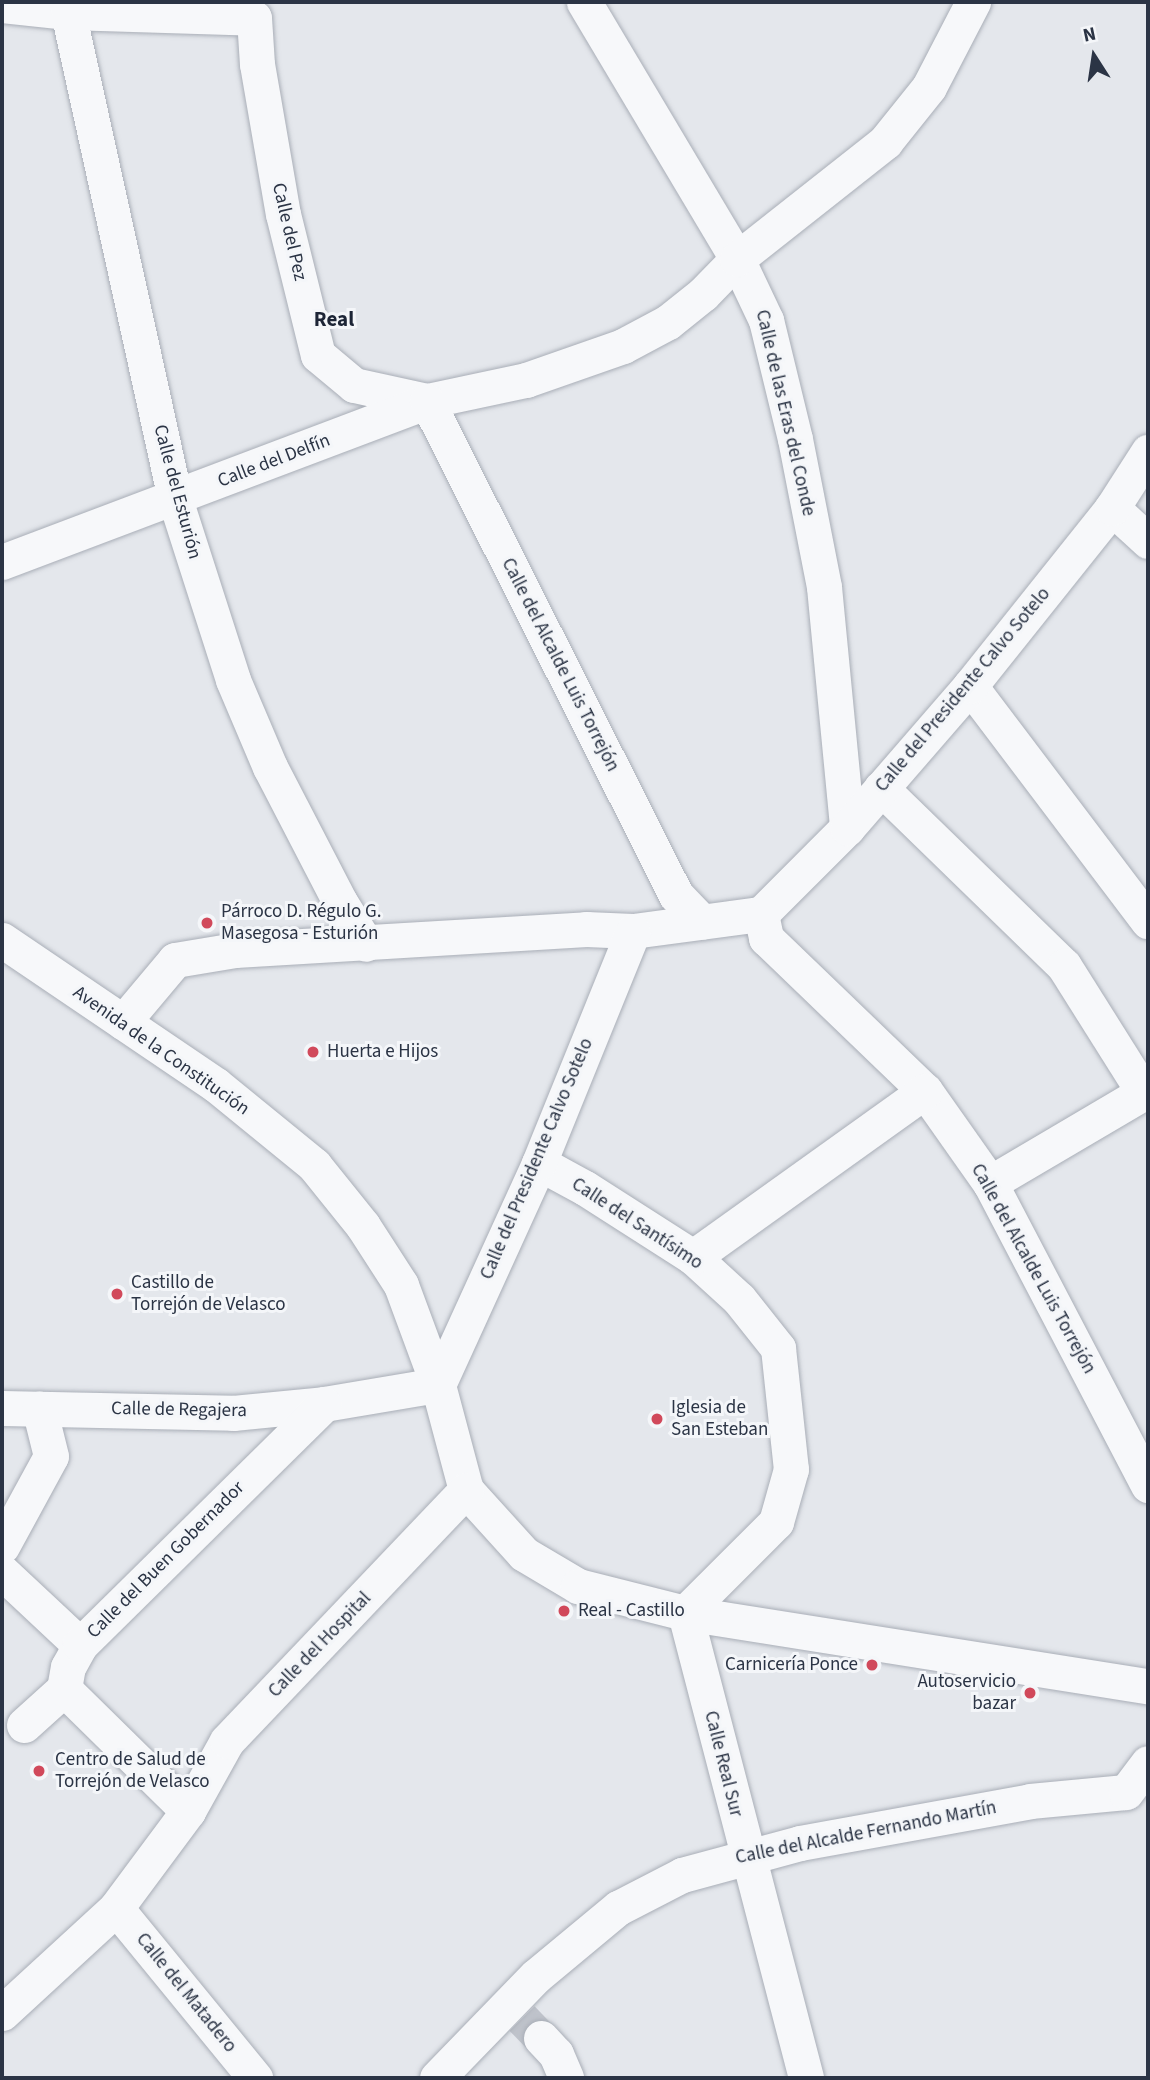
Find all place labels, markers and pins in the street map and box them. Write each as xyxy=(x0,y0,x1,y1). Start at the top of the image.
place label: Párroco D. Régulo G. Masegosa - Esturión xyxy=(221,901,382,945)
marker: Párroco D. Régulo G. Masegosa - Esturión xyxy=(199,915,215,931)
place label: Huerta e Hijos xyxy=(327,1041,438,1063)
marker: Huerta e Hijos xyxy=(305,1044,321,1060)
place label: Castillo de Torrejón de Velasco xyxy=(131,1272,285,1316)
marker: Castillo de Torrejón de Velasco xyxy=(109,1286,125,1302)
place label: Iglesia de San Esteban xyxy=(671,1397,768,1441)
marker: Iglesia de San Esteban xyxy=(649,1411,665,1427)
place label: Real - Castillo xyxy=(578,1600,685,1622)
marker: Real - Castillo xyxy=(556,1603,572,1619)
place label: Carnicería Ponce xyxy=(725,1654,858,1676)
marker: Carnicería Ponce xyxy=(864,1657,880,1673)
place label: Autoservicio bazar xyxy=(917,1671,1016,1715)
marker: Autoservicio bazar xyxy=(1022,1685,1038,1701)
place label: Centro de Salud de Torrejón de Velasco xyxy=(55,1749,209,1793)
marker: Centro de Salud de Torrejón de Velasco xyxy=(29,1761,49,1781)

